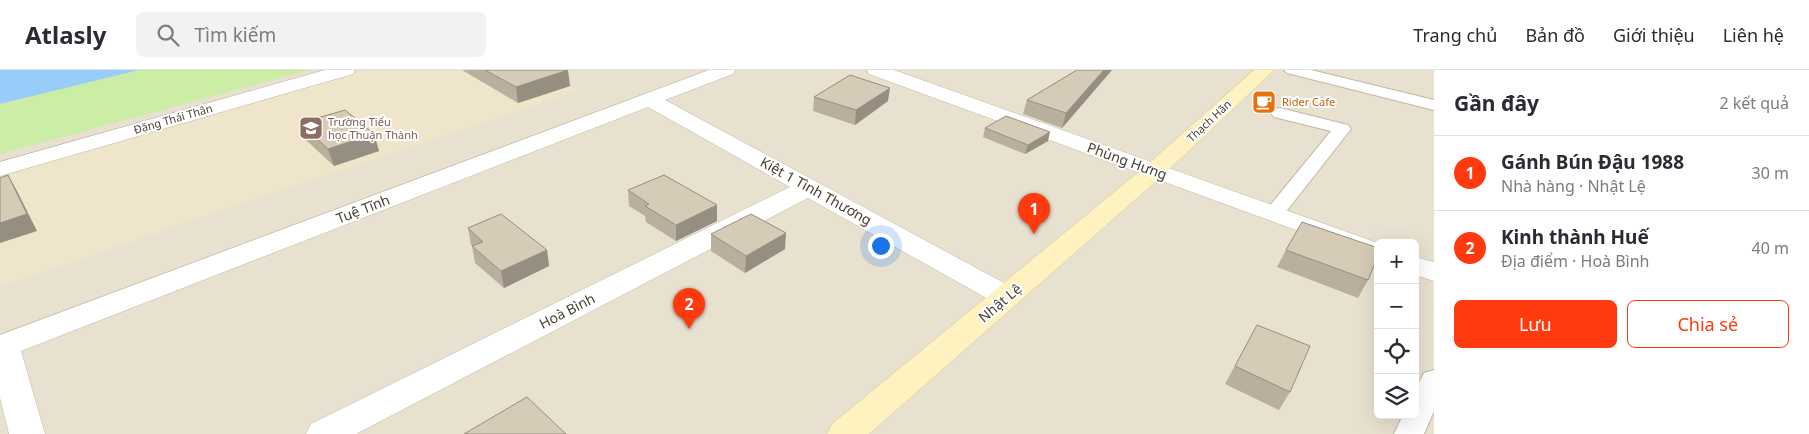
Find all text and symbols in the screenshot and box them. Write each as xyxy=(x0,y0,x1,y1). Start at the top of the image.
search box xyxy=(136,12,486,57)
text: Atlasly xyxy=(25,18,106,51)
icon: search xyxy=(154,21,182,49)
text: Tìm kiếm xyxy=(194,22,276,48)
text: Trang chủ xyxy=(1413,23,1497,47)
text: Bản đồ xyxy=(1525,23,1585,47)
text: Giới thiệu xyxy=(1613,23,1695,47)
text: Liên hệ xyxy=(1723,23,1784,47)
cafe icon: Rider Cafe xyxy=(1251,89,1277,115)
text: Gần đây xyxy=(1454,89,1539,117)
text: 2 kết quả xyxy=(1719,92,1789,114)
place label: Rider Cafe xyxy=(1282,94,1335,109)
street label: Thạch Hãn xyxy=(1183,96,1234,145)
street label: Đặng Thái Thân xyxy=(132,100,214,137)
place label: Trường Tiểu học Thuận Thành xyxy=(328,114,418,142)
school or university icon: Trường Tiểu học Thuận Thành xyxy=(298,115,324,141)
street label: Phùng Hưng xyxy=(1085,137,1170,184)
text: Gánh Bún Đậu 1988 xyxy=(1501,149,1684,175)
street label: Kiệt 1 Tình Thương xyxy=(757,152,875,229)
text: 1 xyxy=(1465,162,1475,184)
text: 30 m xyxy=(1752,162,1789,184)
text: Nhà hàng · Nhật Lệ xyxy=(1501,175,1646,197)
street label: Tuệ Tĩnh xyxy=(333,190,392,227)
pin: 1 xyxy=(1018,193,1050,234)
text: Kinh thành Huế xyxy=(1501,224,1649,250)
your location xyxy=(868,233,894,259)
text: 2 xyxy=(1465,237,1475,259)
text: 40 m xyxy=(1752,237,1789,259)
map controls xyxy=(1374,239,1419,419)
button: + xyxy=(1374,239,1419,284)
text: Địa điểm · Hoà Bình xyxy=(1501,250,1650,272)
street label: Nhật Lệ xyxy=(974,279,1025,326)
button: − xyxy=(1374,284,1419,329)
street label: Hoà Bình xyxy=(536,288,598,333)
pin: 2 xyxy=(673,288,705,329)
button: Lưu xyxy=(1454,300,1617,348)
button: Chia sẻ xyxy=(1627,300,1789,348)
button: locate xyxy=(1374,329,1419,374)
button: layers xyxy=(1374,374,1419,419)

